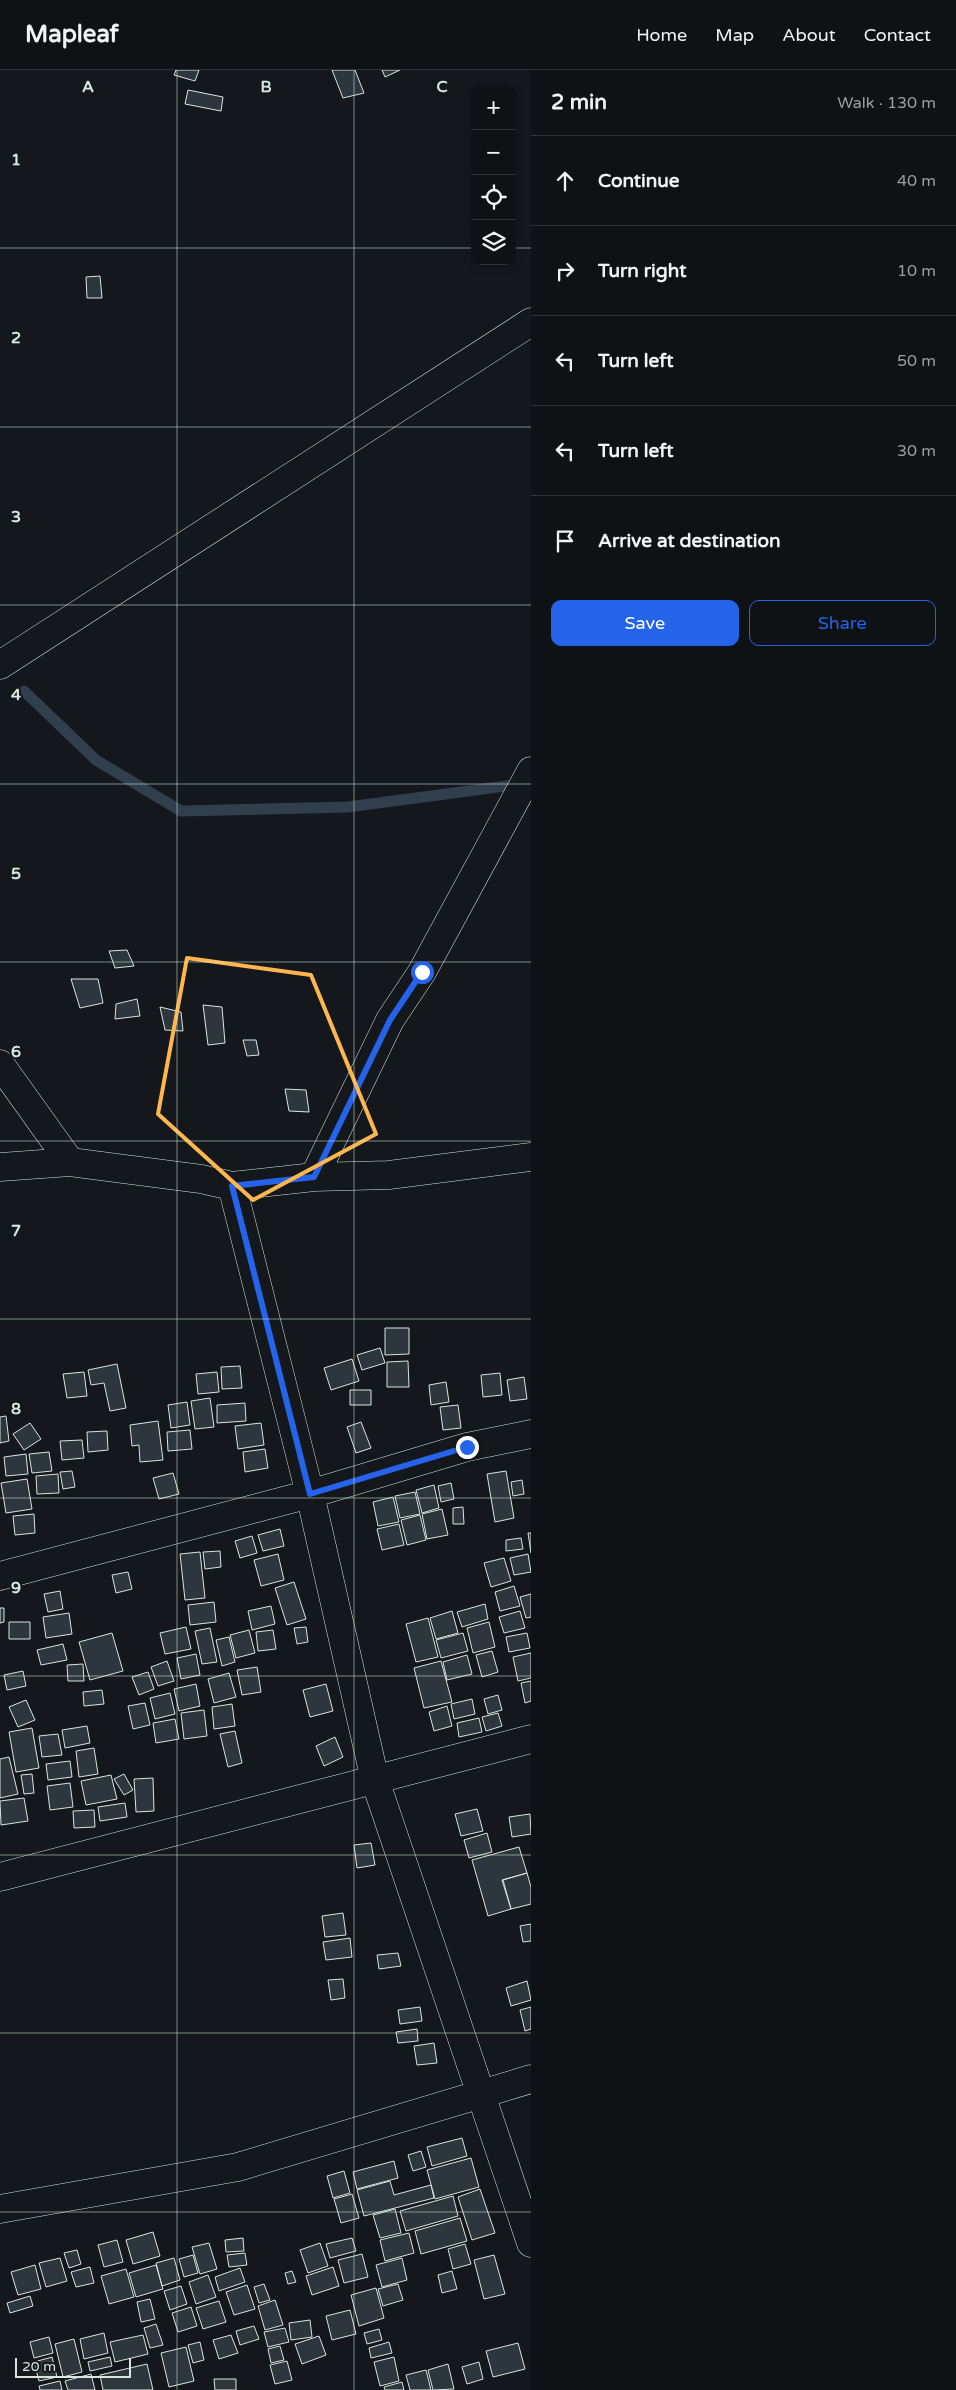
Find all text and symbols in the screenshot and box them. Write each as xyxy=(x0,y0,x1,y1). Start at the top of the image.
text: Mapleaf xyxy=(25,20,119,49)
text: Home xyxy=(636,24,687,46)
text: Map xyxy=(715,24,754,46)
text: About xyxy=(782,24,836,46)
text: Contact xyxy=(864,24,931,46)
text: A xyxy=(82,77,94,97)
text: B xyxy=(260,77,272,97)
text: C xyxy=(436,77,448,97)
map controls xyxy=(471,85,516,265)
button: + xyxy=(471,85,516,130)
text: 2 min xyxy=(551,90,607,115)
text: Walk · 130 m xyxy=(837,93,936,113)
button: − xyxy=(471,130,516,175)
text: 1 xyxy=(11,150,21,170)
icon: ahead xyxy=(551,167,579,195)
text: Continue xyxy=(598,170,680,192)
text: 40 m xyxy=(897,171,936,191)
button: locate xyxy=(471,175,516,220)
button: layers xyxy=(471,220,516,265)
icon: right xyxy=(551,257,579,285)
text: Turn right xyxy=(598,260,686,282)
text: 10 m xyxy=(897,261,936,281)
text: 2 xyxy=(11,328,21,348)
icon: left xyxy=(551,347,579,375)
text: Turn left xyxy=(598,350,674,372)
text: 50 m xyxy=(897,351,936,371)
icon: left xyxy=(551,437,579,465)
text: Turn left xyxy=(598,440,674,462)
text: 30 m xyxy=(897,441,936,461)
text: 3 xyxy=(11,507,21,527)
icon: arrive xyxy=(551,527,579,555)
text: Arrive at destination xyxy=(598,530,781,552)
button: Save xyxy=(551,600,739,646)
button: Share xyxy=(749,600,936,646)
text: 4 xyxy=(11,685,21,705)
text: 5 xyxy=(11,864,21,884)
route start xyxy=(411,961,434,984)
text: 6 xyxy=(11,1042,21,1062)
text: 7 xyxy=(11,1221,21,1241)
text: 8 xyxy=(11,1399,21,1419)
route end xyxy=(456,1436,479,1459)
text: 9 xyxy=(11,1578,21,1598)
scale bar xyxy=(15,2355,131,2378)
text: 20 m xyxy=(22,2358,56,2375)

